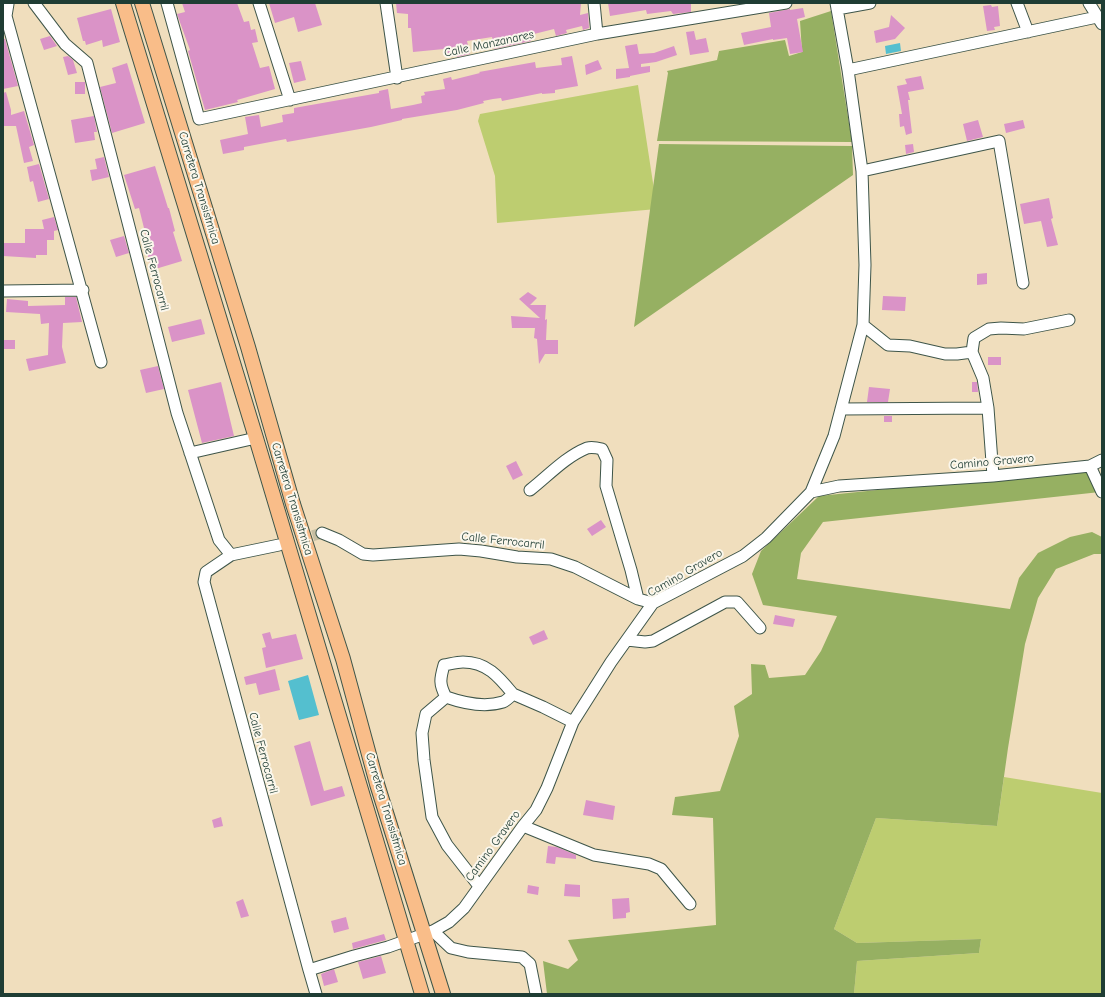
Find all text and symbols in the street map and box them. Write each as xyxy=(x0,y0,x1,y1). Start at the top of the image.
street label: Calle Manzanares xyxy=(443,27,535,61)
street label: Carretera Transistmica xyxy=(175,130,223,246)
street label: Calle Ferrocarril xyxy=(136,228,172,312)
street label: Carretera Transistmica xyxy=(268,441,316,557)
street label: Camino Gravero xyxy=(949,451,1035,473)
street label: Calle Ferrocarril xyxy=(461,529,545,553)
street label: Camino Gravero xyxy=(645,546,725,600)
street label: Calle Ferrocarril xyxy=(245,711,281,795)
street label: Carretera Transistmica xyxy=(362,751,410,867)
street label: Camino Gravero xyxy=(462,808,524,884)

